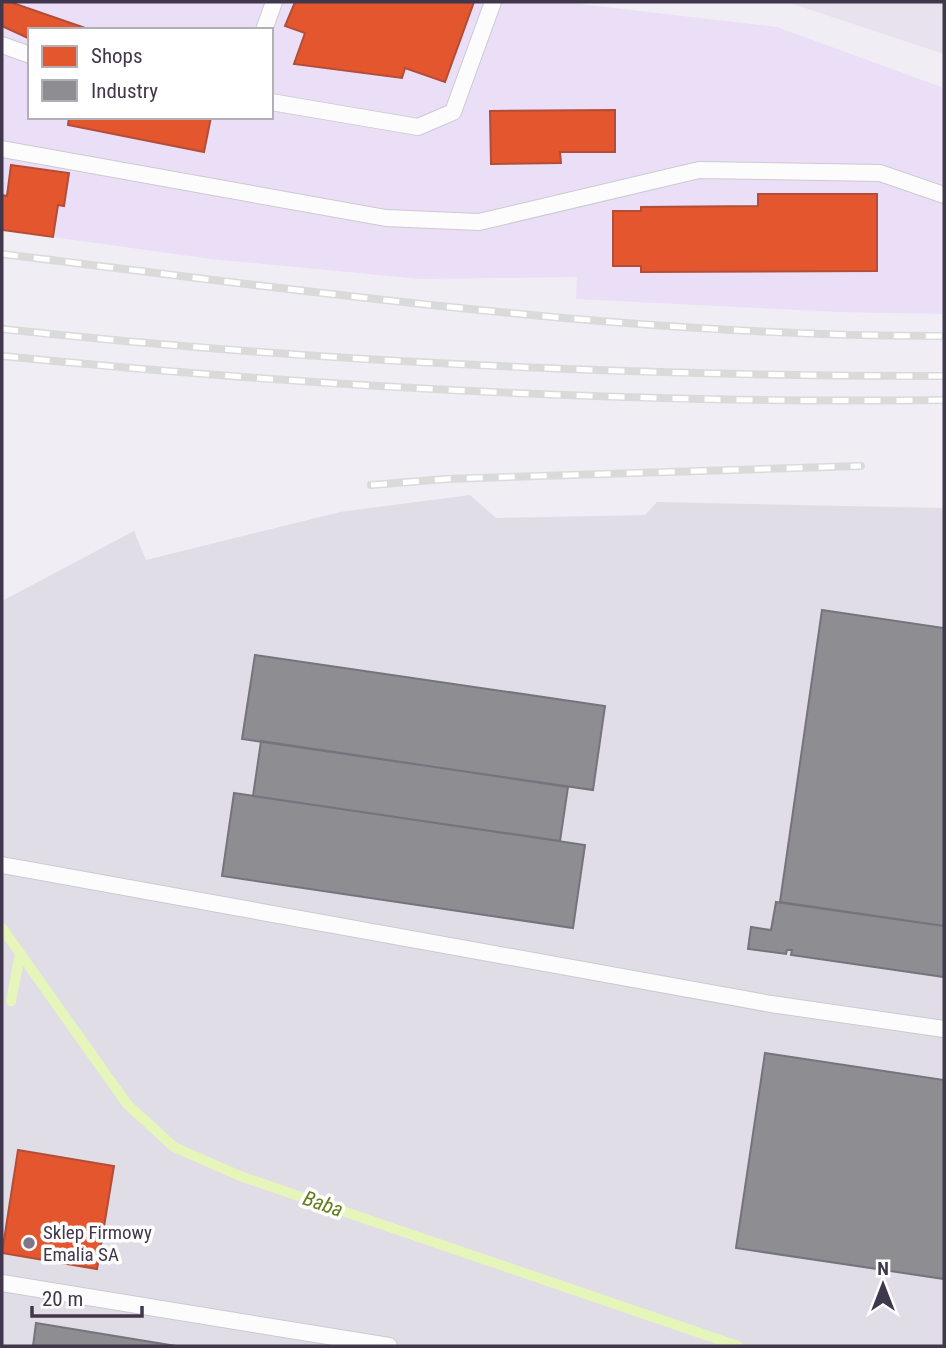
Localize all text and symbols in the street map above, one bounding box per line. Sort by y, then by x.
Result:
legend [28,28,273,119]
text: Shops [91,44,143,68]
text: Industry [91,79,158,103]
water label: Baba [300,1186,346,1222]
place label: Sklep Firmowy Emalia SA [43,1221,152,1266]
marker: Sklep Firmowy Emalia SA [21,1235,37,1251]
north arrow [848,1250,918,1320]
text: N [877,1257,889,1280]
scale bar [32,1274,142,1318]
text: 20 m [42,1287,83,1311]

